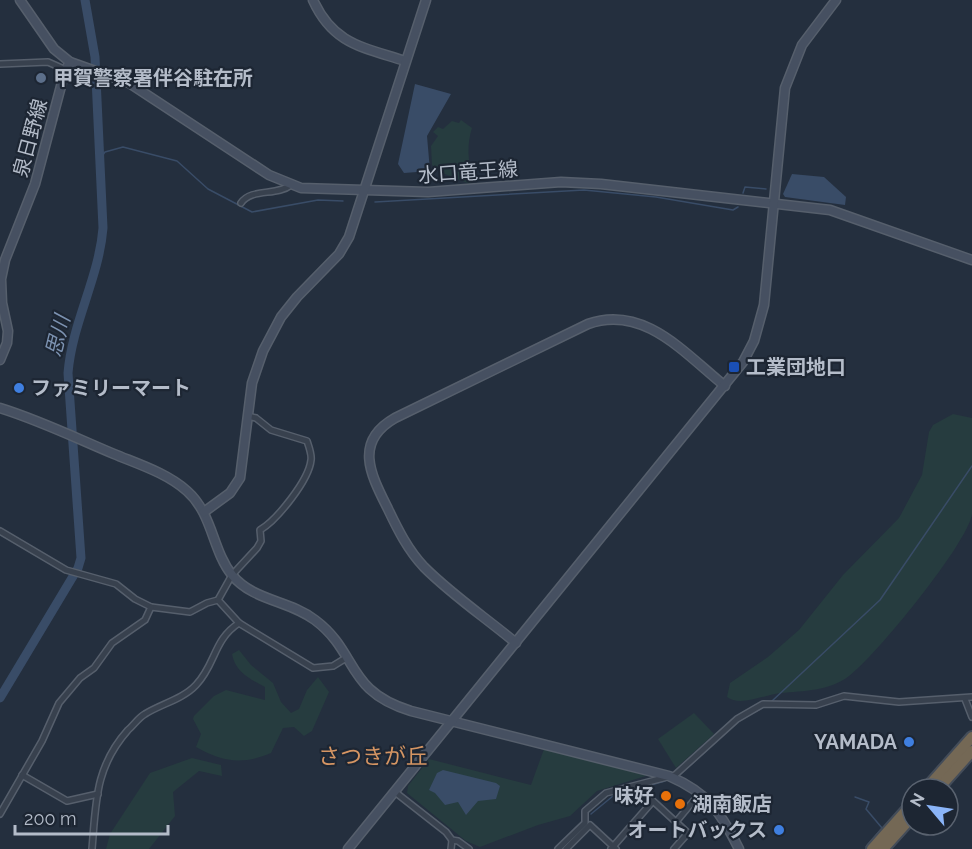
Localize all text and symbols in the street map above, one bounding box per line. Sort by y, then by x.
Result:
place label: 甲賀警察署伴谷駐在所 [53,66,253,90]
marker: 甲賀警察署伴谷駐在所 [34,71,48,85]
street label: 泉日野線 [8,96,52,180]
street label: 水口竜王線 [417,157,519,187]
water label: 思川 [40,311,75,359]
place label: 工業団地口 [746,355,846,379]
marker: 工業団地口 [727,360,741,374]
place label: ファミリーマート [31,376,191,400]
marker: ファミリーマート [12,381,26,395]
place label: YAMADA [814,730,898,754]
marker: YAMADA [902,735,916,749]
district label: さつきが丘 [318,743,428,769]
north arrow [900,777,960,837]
place label: 味好 [614,784,654,808]
marker: 味好 [659,789,673,803]
text: N [906,790,929,810]
place label: 湖南飯店 [692,792,772,816]
marker: 湖南飯店 [673,797,687,811]
scale bar [15,798,168,836]
text: 200 m [24,808,77,829]
place label: オートバックス [628,818,767,842]
marker: オートバックス [772,823,786,837]

